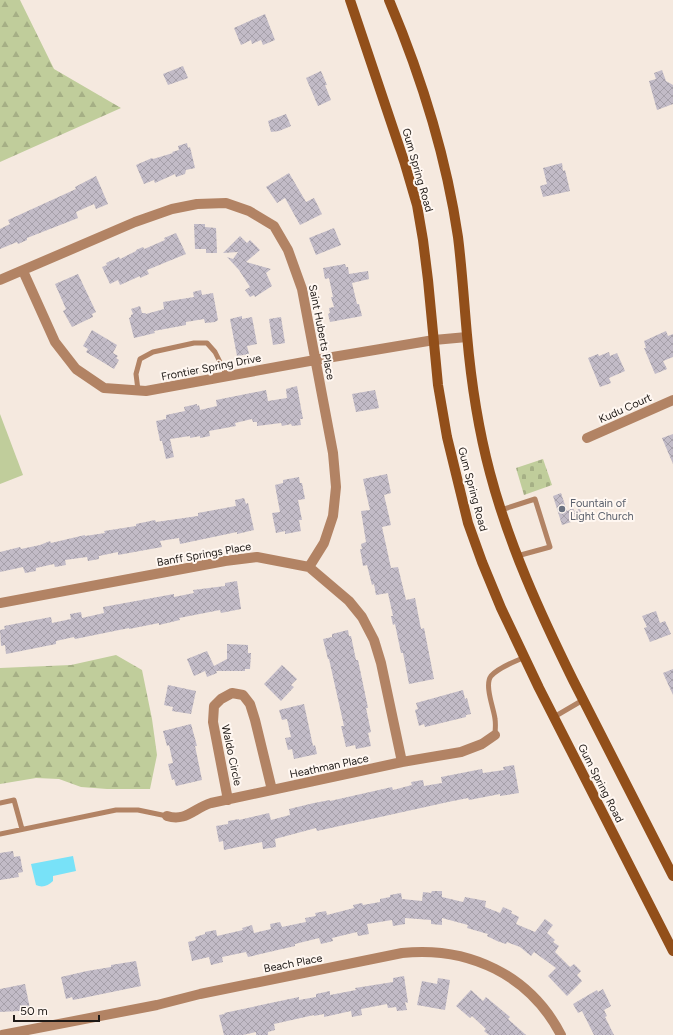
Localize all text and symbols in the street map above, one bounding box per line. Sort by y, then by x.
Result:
street label: Gum Spring Road [399,127,436,214]
street label: Saint Huberts Place [306,283,337,381]
street label: Frontier Spring Drive [160,351,262,384]
street label: Kudu Court [597,391,654,426]
street label: Gum Spring Road [455,446,490,533]
place label: Fountain of Light Church [570,497,634,523]
marker: Fountain of Light Church [557,504,567,514]
street label: Banff Springs Place [156,540,252,569]
street label: Waldo Circle [219,723,244,787]
street label: Gum Spring Road [575,742,626,825]
street label: Heathman Place [288,752,370,781]
street label: Beach Place [263,951,324,976]
scale bar [14,997,99,1023]
text: 50 m [20,1004,48,1018]

